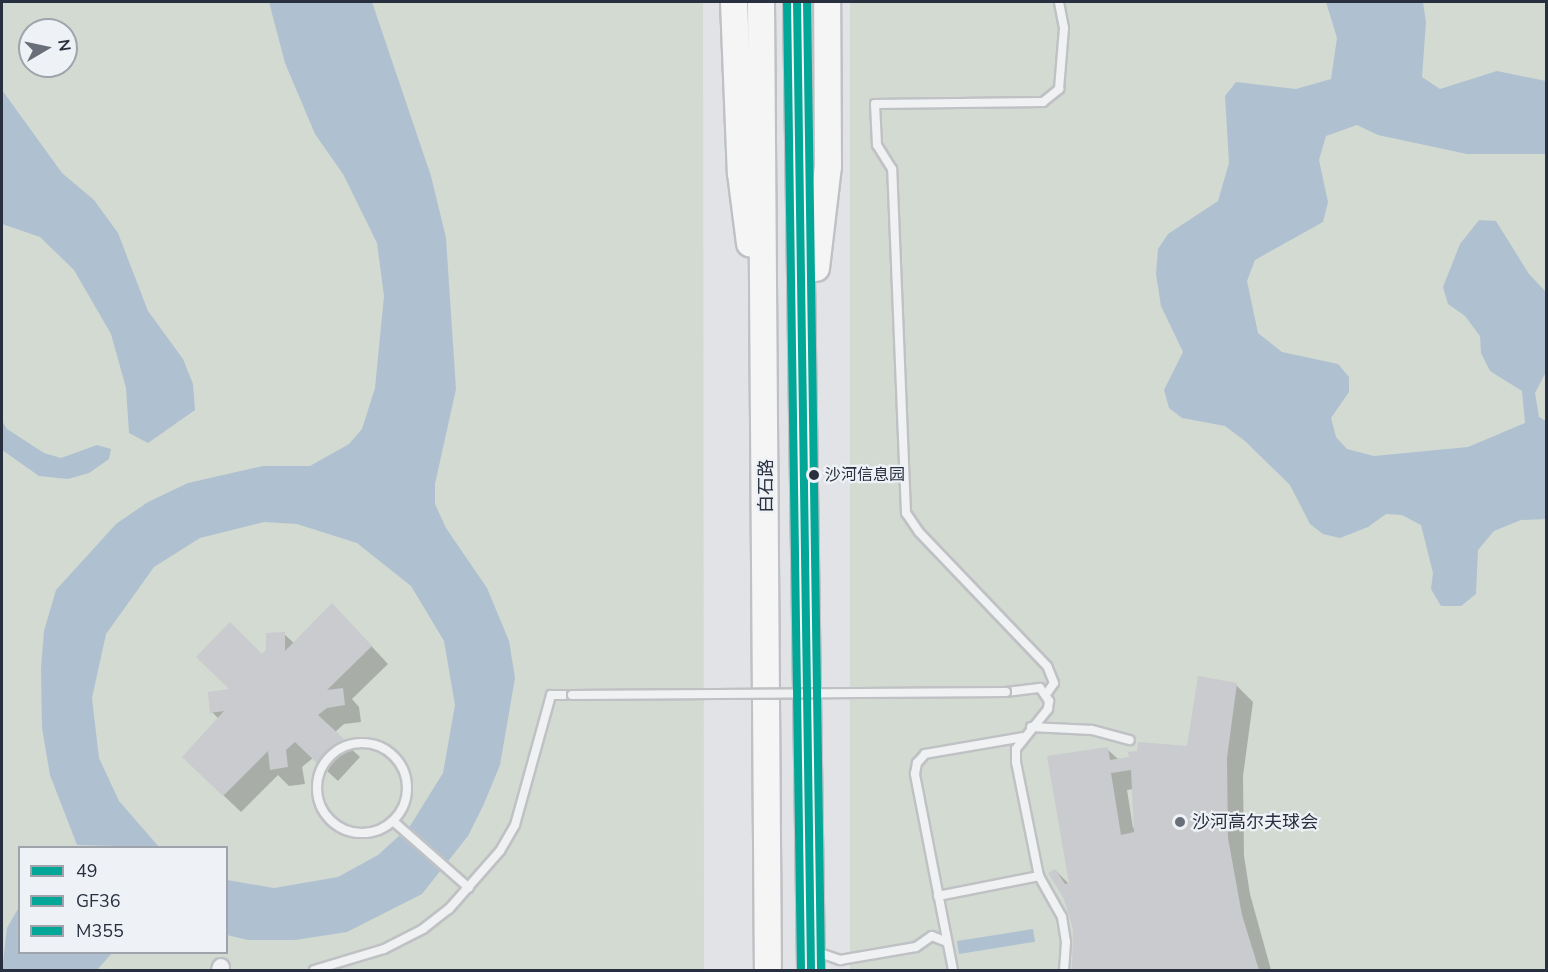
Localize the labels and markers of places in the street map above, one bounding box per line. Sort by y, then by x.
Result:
place label: 沙河信息园 [825,465,905,485]
marker: 沙河信息园 [808,469,820,481]
place label: 沙河高尔夫球会 [1192,811,1318,833]
marker: 沙河高尔夫球会 [1173,815,1187,829]

